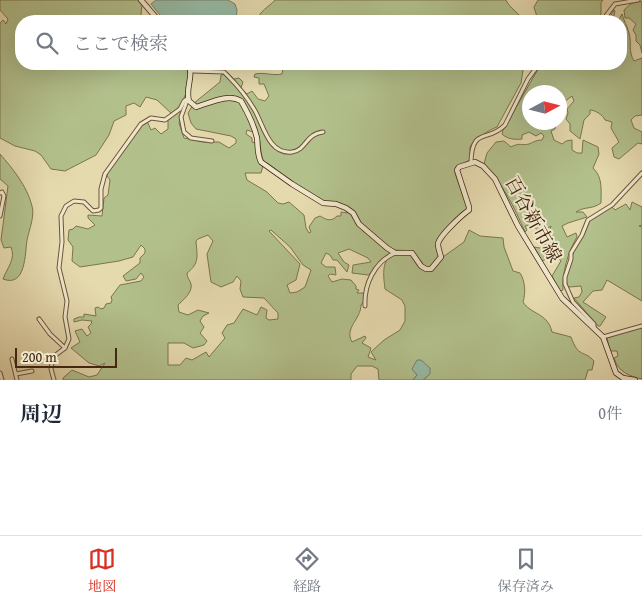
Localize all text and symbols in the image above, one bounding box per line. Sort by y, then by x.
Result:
search box [15,15,627,70]
icon: search [33,29,61,57]
text: ここで検索 [73,29,168,57]
north arrow [522,85,567,130]
street label: 百谷新市線 [499,171,569,267]
scale bar [15,345,118,368]
text: 200 m [22,347,57,367]
text: 周辺 [20,398,62,429]
text: 0件 [598,401,622,425]
tab: 地図 [88,545,116,596]
tab: 経路 [293,545,321,596]
tab: 保存済み [498,545,554,596]

